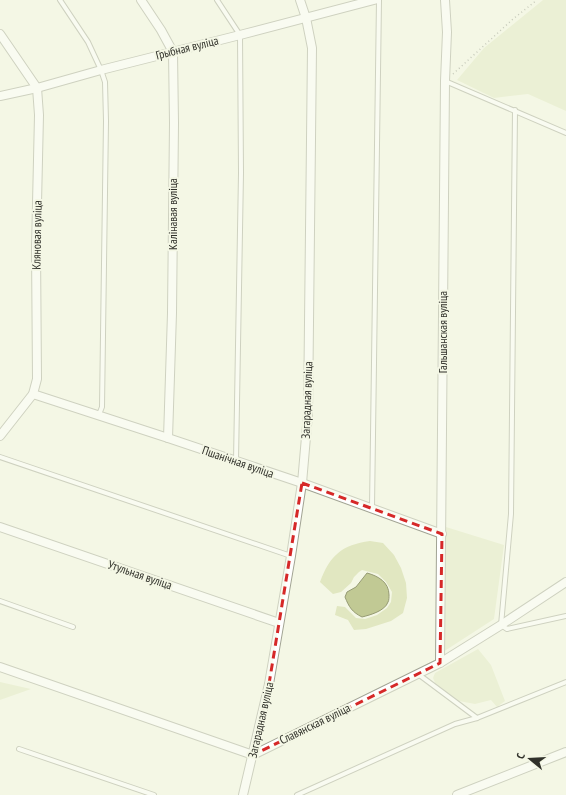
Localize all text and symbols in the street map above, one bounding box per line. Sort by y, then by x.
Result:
street label: Грыбная вуліца [154,32,220,63]
street label: Калінавая вуліца [165,178,180,250]
street label: Кляновая вуліца [28,200,45,270]
street label: Гальшанская вуліца [435,291,450,373]
street label: Загарадная вуліца [298,361,315,439]
street label: Пшанічная вуліца [200,442,276,481]
street label: Утульная вуліца [106,557,174,593]
street label: Загарадная вуліца [244,680,277,759]
street label: Славянская вуліца [277,700,353,747]
north arrow [510,739,550,779]
text: С [513,751,528,760]

